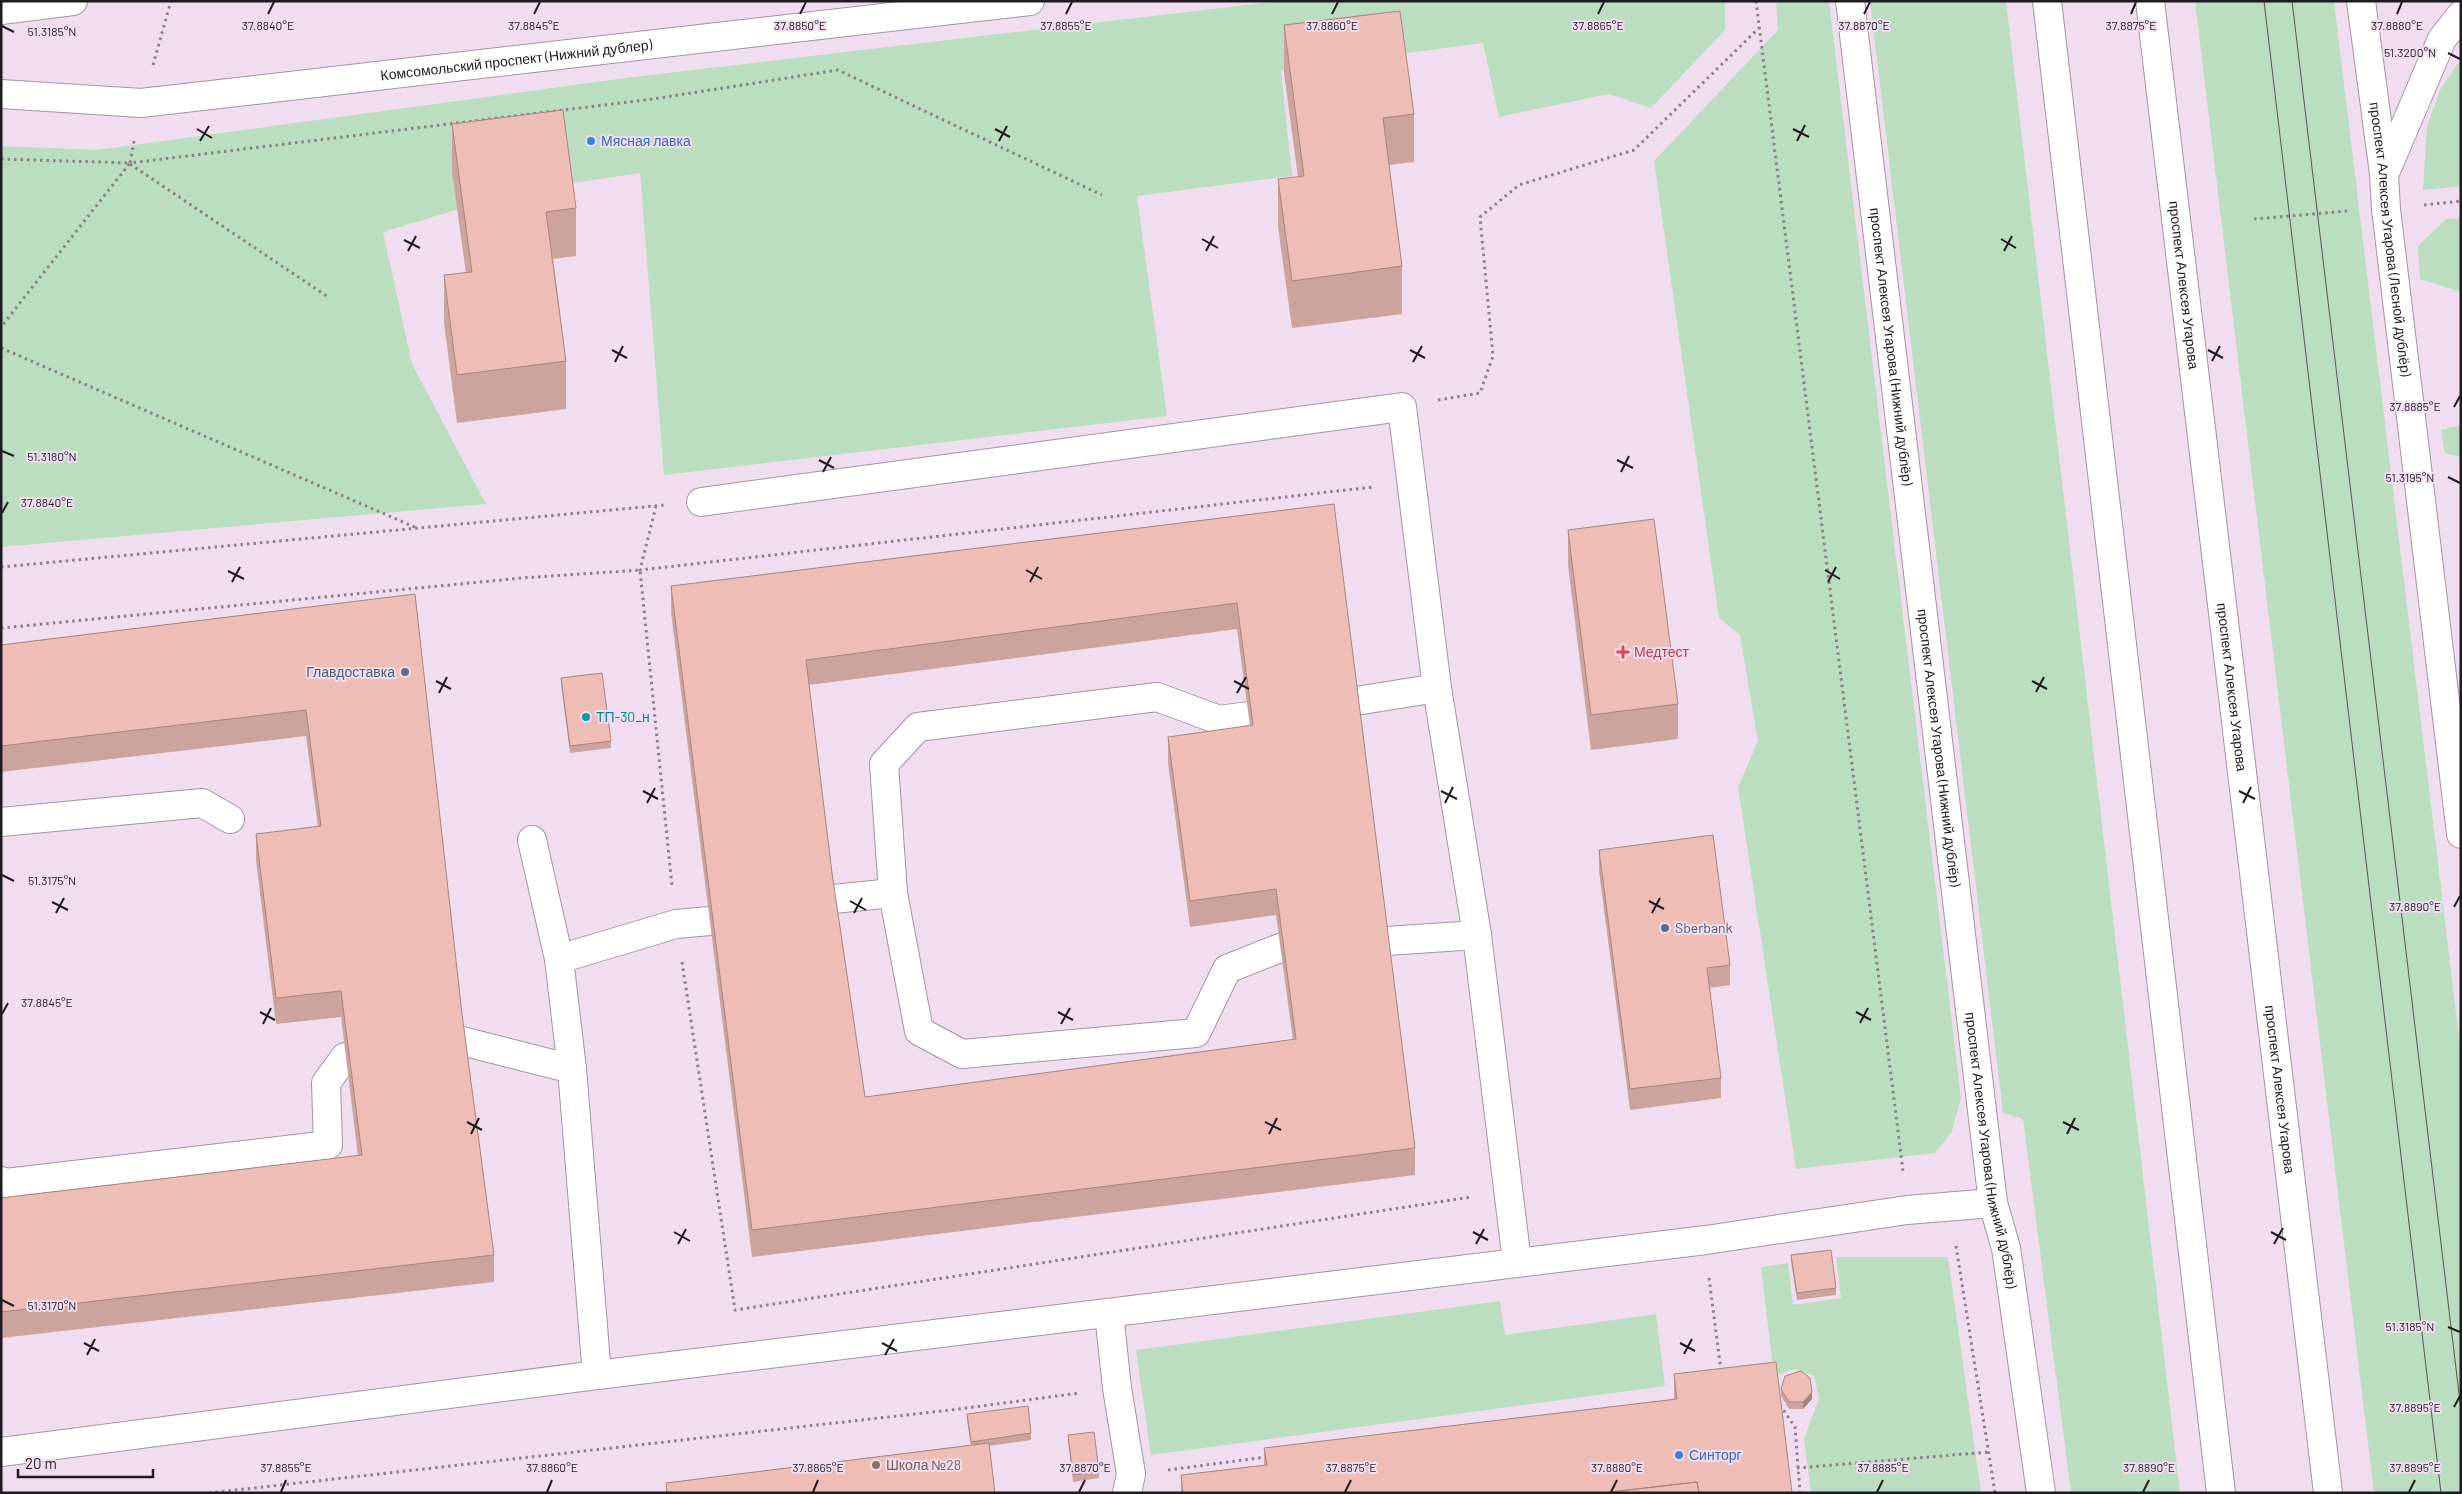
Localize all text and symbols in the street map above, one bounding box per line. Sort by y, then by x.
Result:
text: 37.8840°E [242,18,294,32]
text: 37.8845°E [508,18,560,32]
text: 37.8850°E [774,18,826,32]
text: 37.8855°E [1040,18,1092,32]
text: 37.8860°E [1306,18,1358,32]
text: 37.8865°E [1572,18,1624,32]
text: 37.8870°E [1838,18,1890,32]
text: 37.8875°E [2106,18,2156,32]
text: 37.8880°E [2371,18,2423,32]
text: 51.3185°N [28,24,76,38]
street label: Комсомольский проспект (Нижний дублер) [380,35,653,83]
text: 51.3200°N [2384,45,2436,59]
street label: проспект Алексея Угарова (Лесной дублёр) [2366,101,2415,378]
place label: Мясная лавка [601,132,691,149]
marker: Мясная лавка [585,135,597,147]
street label: проспект Алексея Угарова [2166,200,2203,370]
street label: проспект Алексея Угарова (Нижний дублёр) [1867,207,1917,487]
text: 37.8885°E [2389,399,2441,413]
text: 51.3180°N [27,449,77,463]
text: 51.3195°N [2386,470,2434,484]
text: 37.8840°E [21,495,73,509]
street label: проспект Алексея Угарова [2214,602,2251,772]
street label: проспект Алексея Угарова (Нижний дублёр) [1914,608,1964,888]
place label: Медтест [1634,643,1690,660]
marker: Медтест [1616,645,1630,659]
place label: Главдоставка [306,663,395,680]
marker: Главдоставка [399,666,411,678]
place label: ТП-30_н [596,708,650,725]
marker: ТП-30_н [580,711,592,723]
text: 51.3175°N [28,873,76,887]
text: 37.8890°E [2389,899,2441,913]
place label: Sberbank [1675,919,1733,936]
marker: Sberbank [1659,922,1671,934]
text: 37.8845°E [21,995,73,1009]
street label: проспект Алексея Угарова [2262,1004,2299,1175]
street label: проспект Алексея Угарова (Нижний дублёр) [1962,1011,2021,1290]
text: 51.3170°N [28,1298,76,1312]
text: 51.3185°N [2386,1319,2434,1333]
text: 37.8895°E [2389,1400,2441,1414]
scale bar [18,1446,152,1478]
place label: Синторг [1689,1446,1742,1463]
marker: Синторг [1673,1449,1685,1461]
text: 20 m [25,1454,57,1472]
place label: Школа №28 [886,1456,961,1473]
marker: Школа №28 [870,1459,882,1471]
text: 37.8855°E [260,1460,312,1474]
text: 37.8860°E [526,1460,578,1474]
text: 37.8865°E [792,1460,844,1474]
text: 37.8870°E [1059,1460,1111,1474]
text: 37.8875°E [1326,1460,1376,1474]
text: 37.8880°E [1591,1460,1643,1474]
text: 37.8885°E [1857,1460,1909,1474]
text: 37.8890°E [2123,1460,2175,1474]
text: 37.8895°E [2389,1460,2441,1474]

